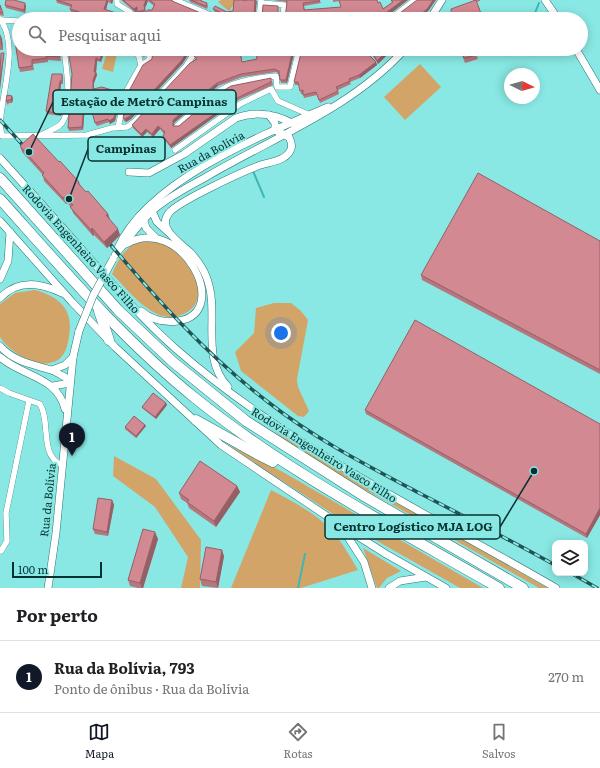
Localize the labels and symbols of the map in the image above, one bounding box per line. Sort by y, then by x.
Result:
north arrow [504,68,540,104]
callout: Estação de Metrô Campinas [53,90,236,114]
text: Estação de Metrô Campinas [61,92,227,110]
street label: Rua da Bolívia [174,126,247,176]
callout: Campinas [88,137,165,161]
text: Campinas [96,139,156,157]
street label: Rodovia Engenheiro Vasco Filho [19,180,144,316]
your location [271,323,291,343]
street label: Rodovia Engenheiro Vasco Filho [249,403,400,506]
pin: 1 [59,423,85,456]
street label: Rua da Bolívia [35,462,59,538]
callout: Centro Logístico MJA LOG [325,515,500,539]
text: Centro Logístico MJA LOG [333,517,493,535]
scale bar [12,560,102,579]

